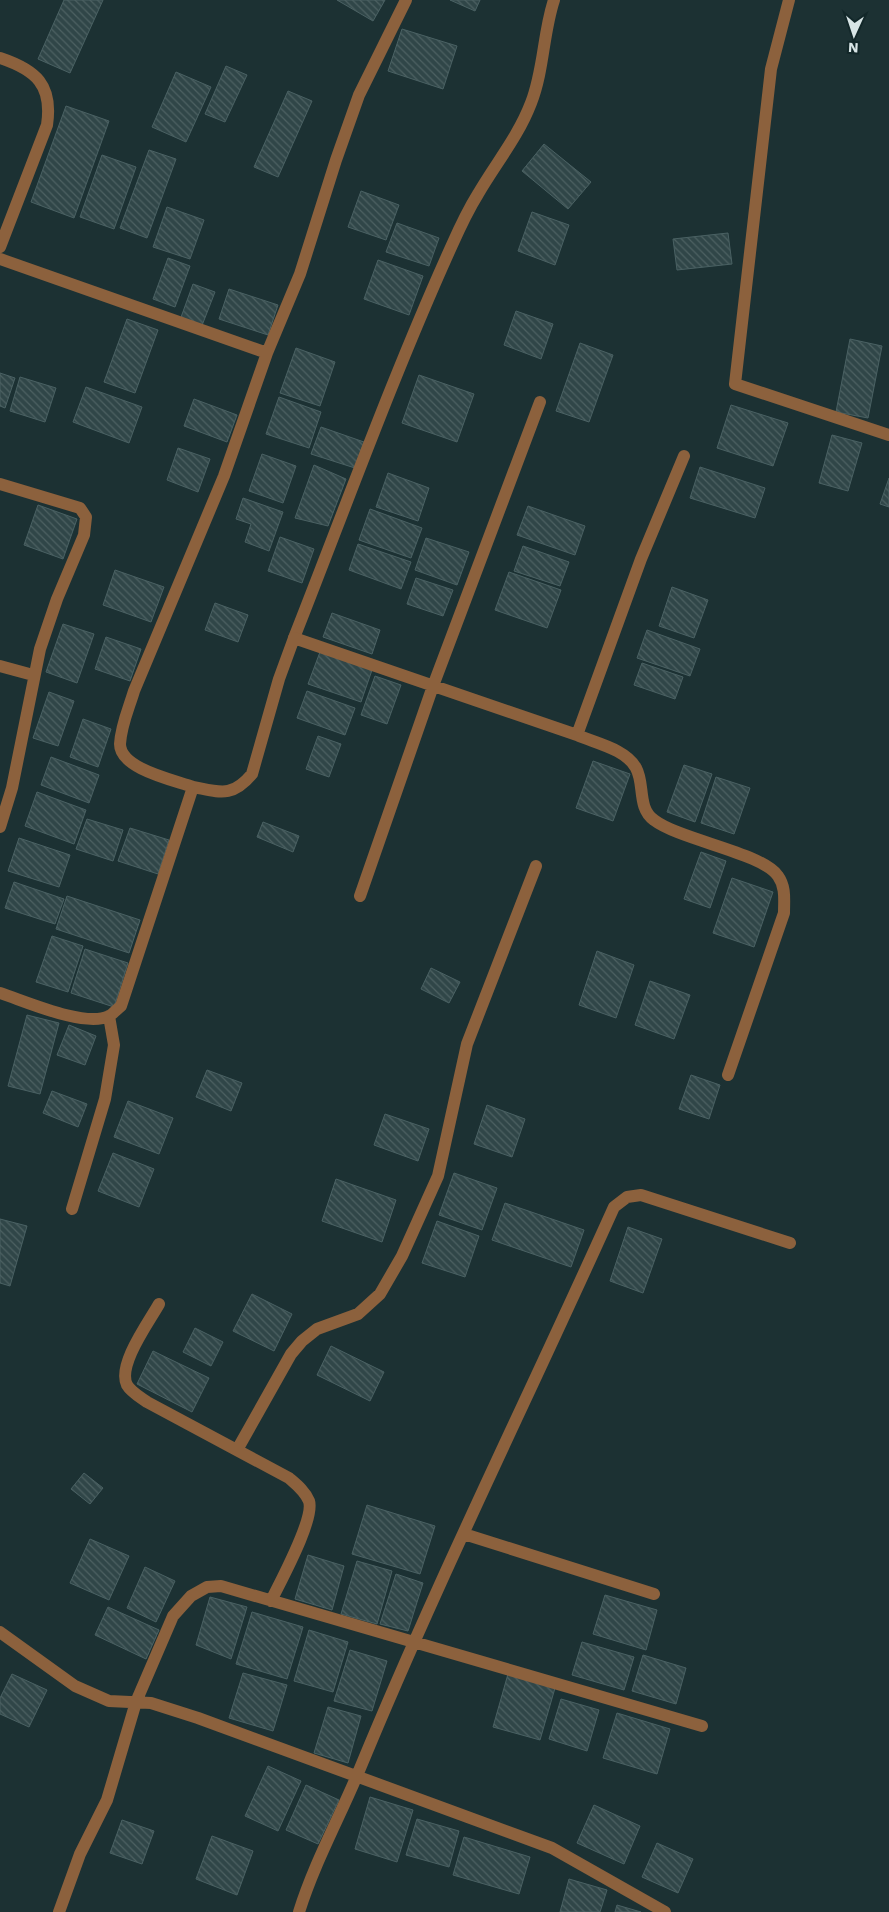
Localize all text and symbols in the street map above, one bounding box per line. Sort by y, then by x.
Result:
north arrow [829,10,879,60]
text: N [848,40,859,56]

